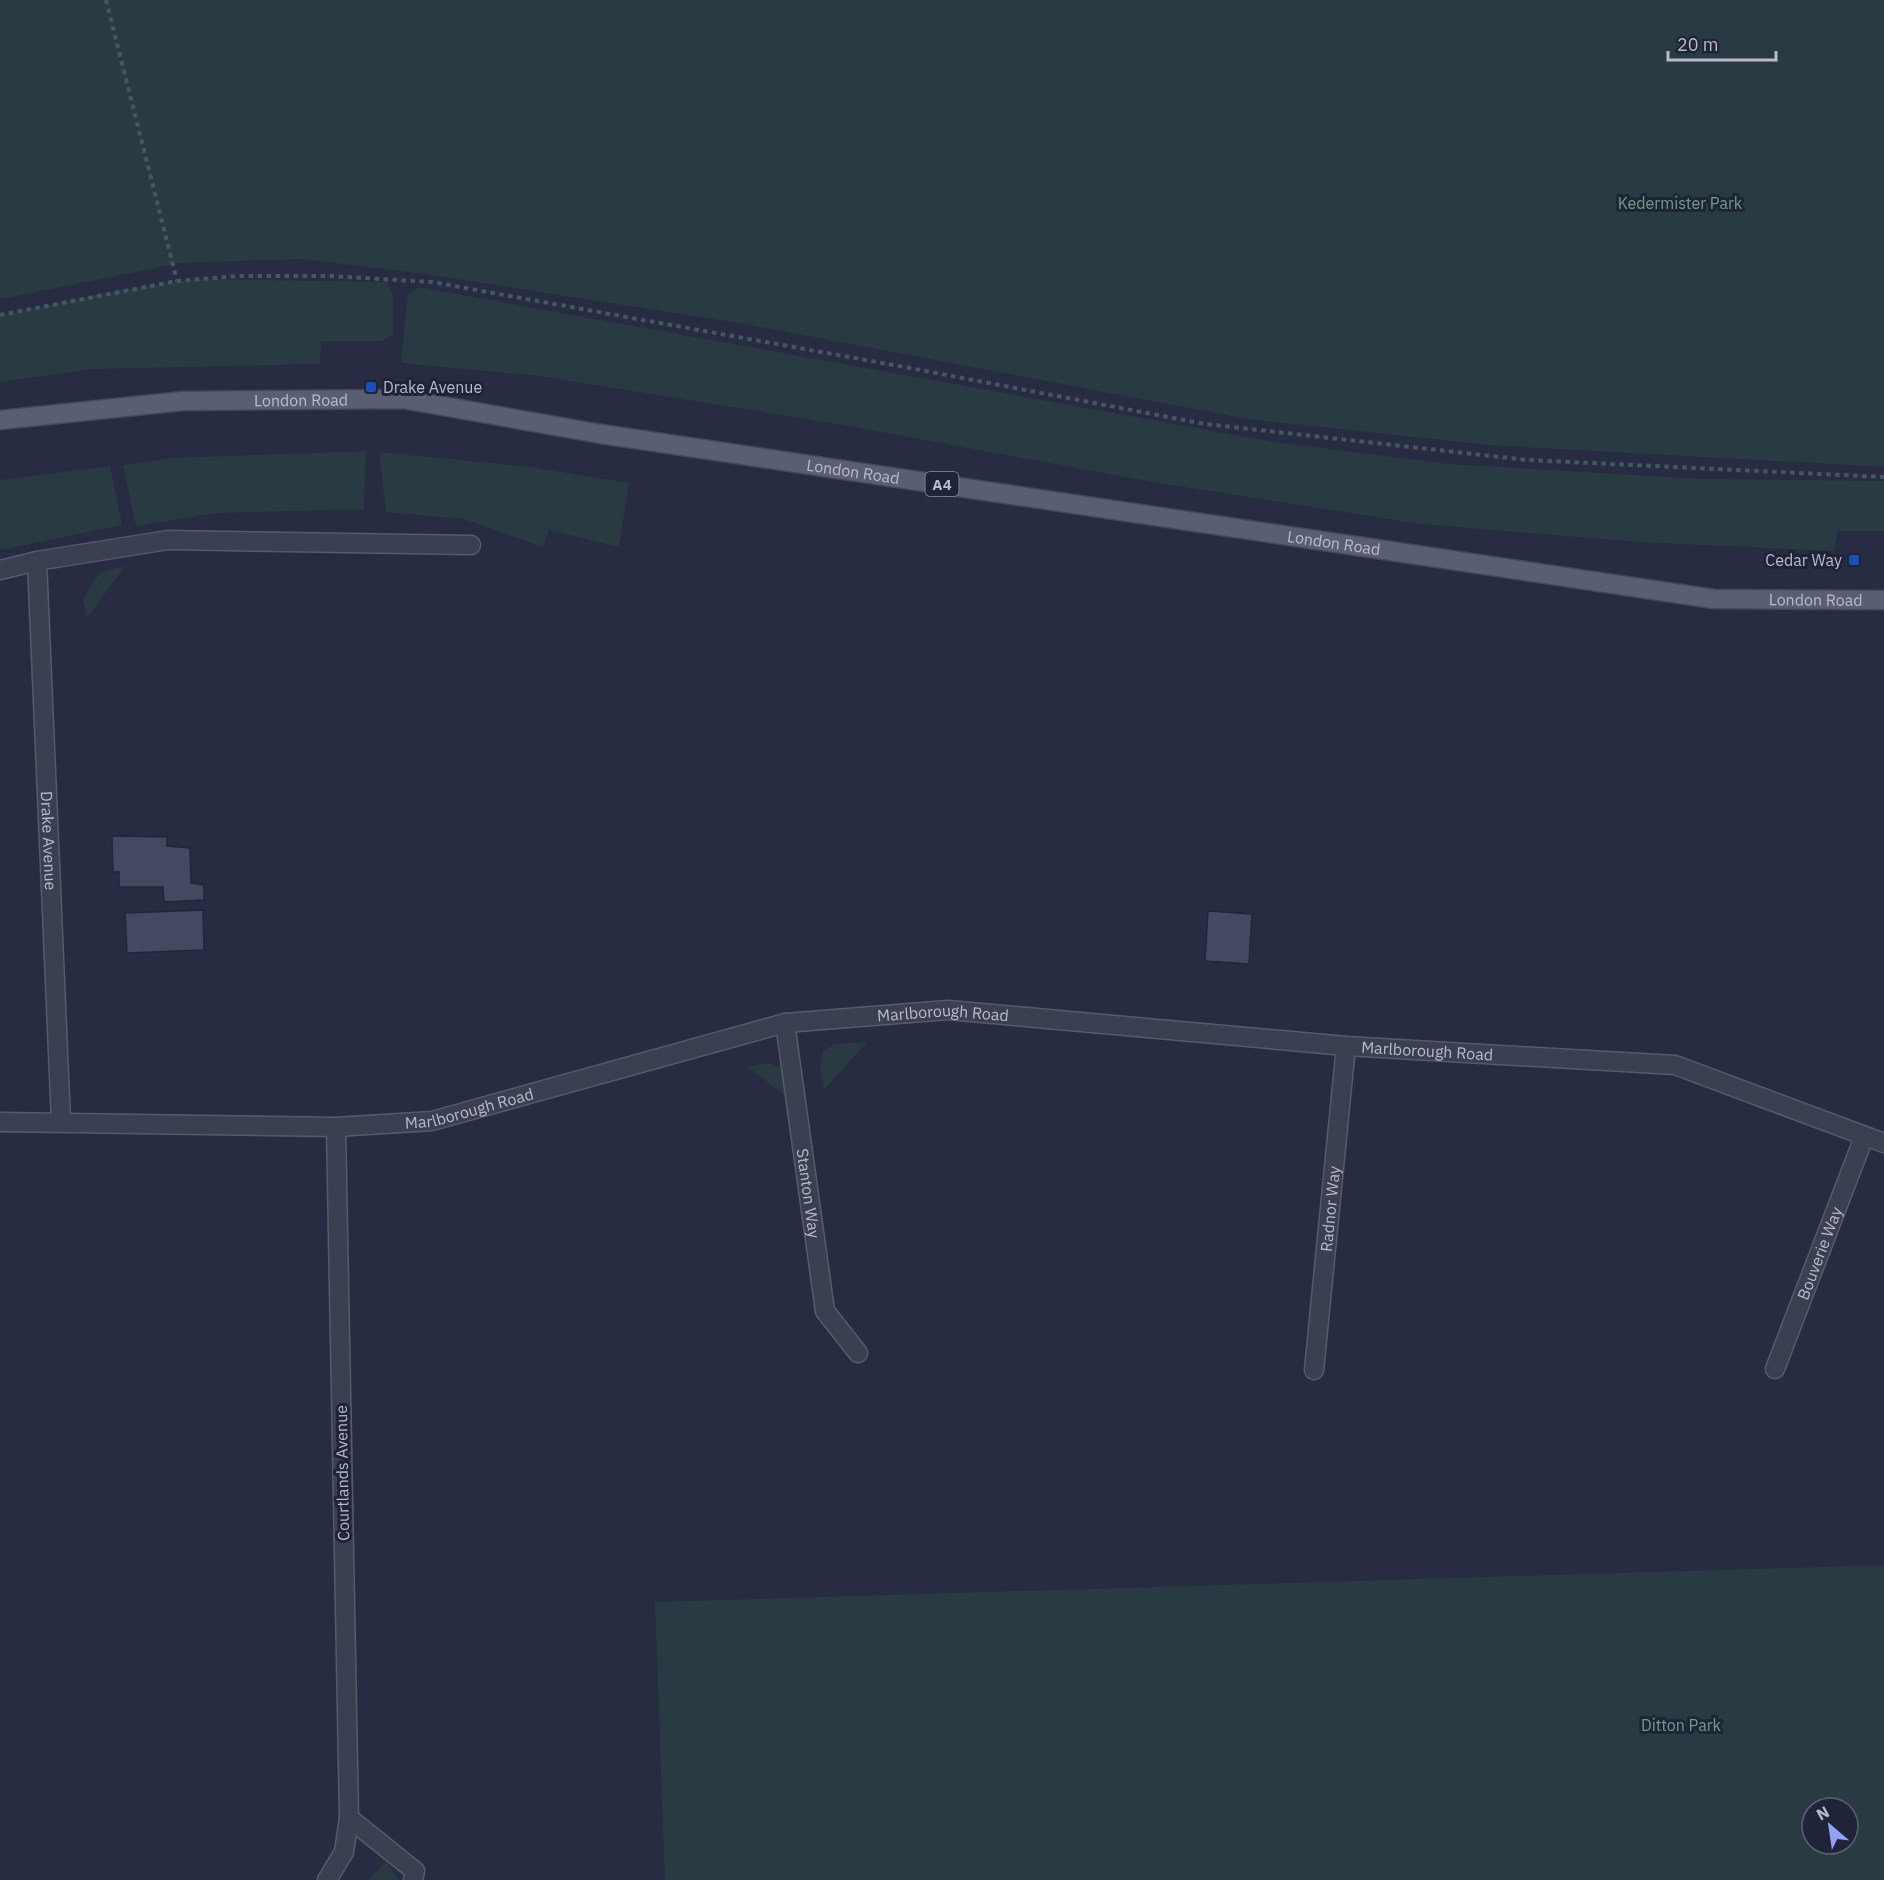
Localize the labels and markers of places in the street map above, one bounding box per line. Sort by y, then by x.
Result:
place label: Drake Avenue [383,377,482,397]
marker: Drake Avenue [364,380,378,394]
place label: Cedar Way [1765,550,1842,570]
marker: Cedar Way [1847,553,1861,567]

